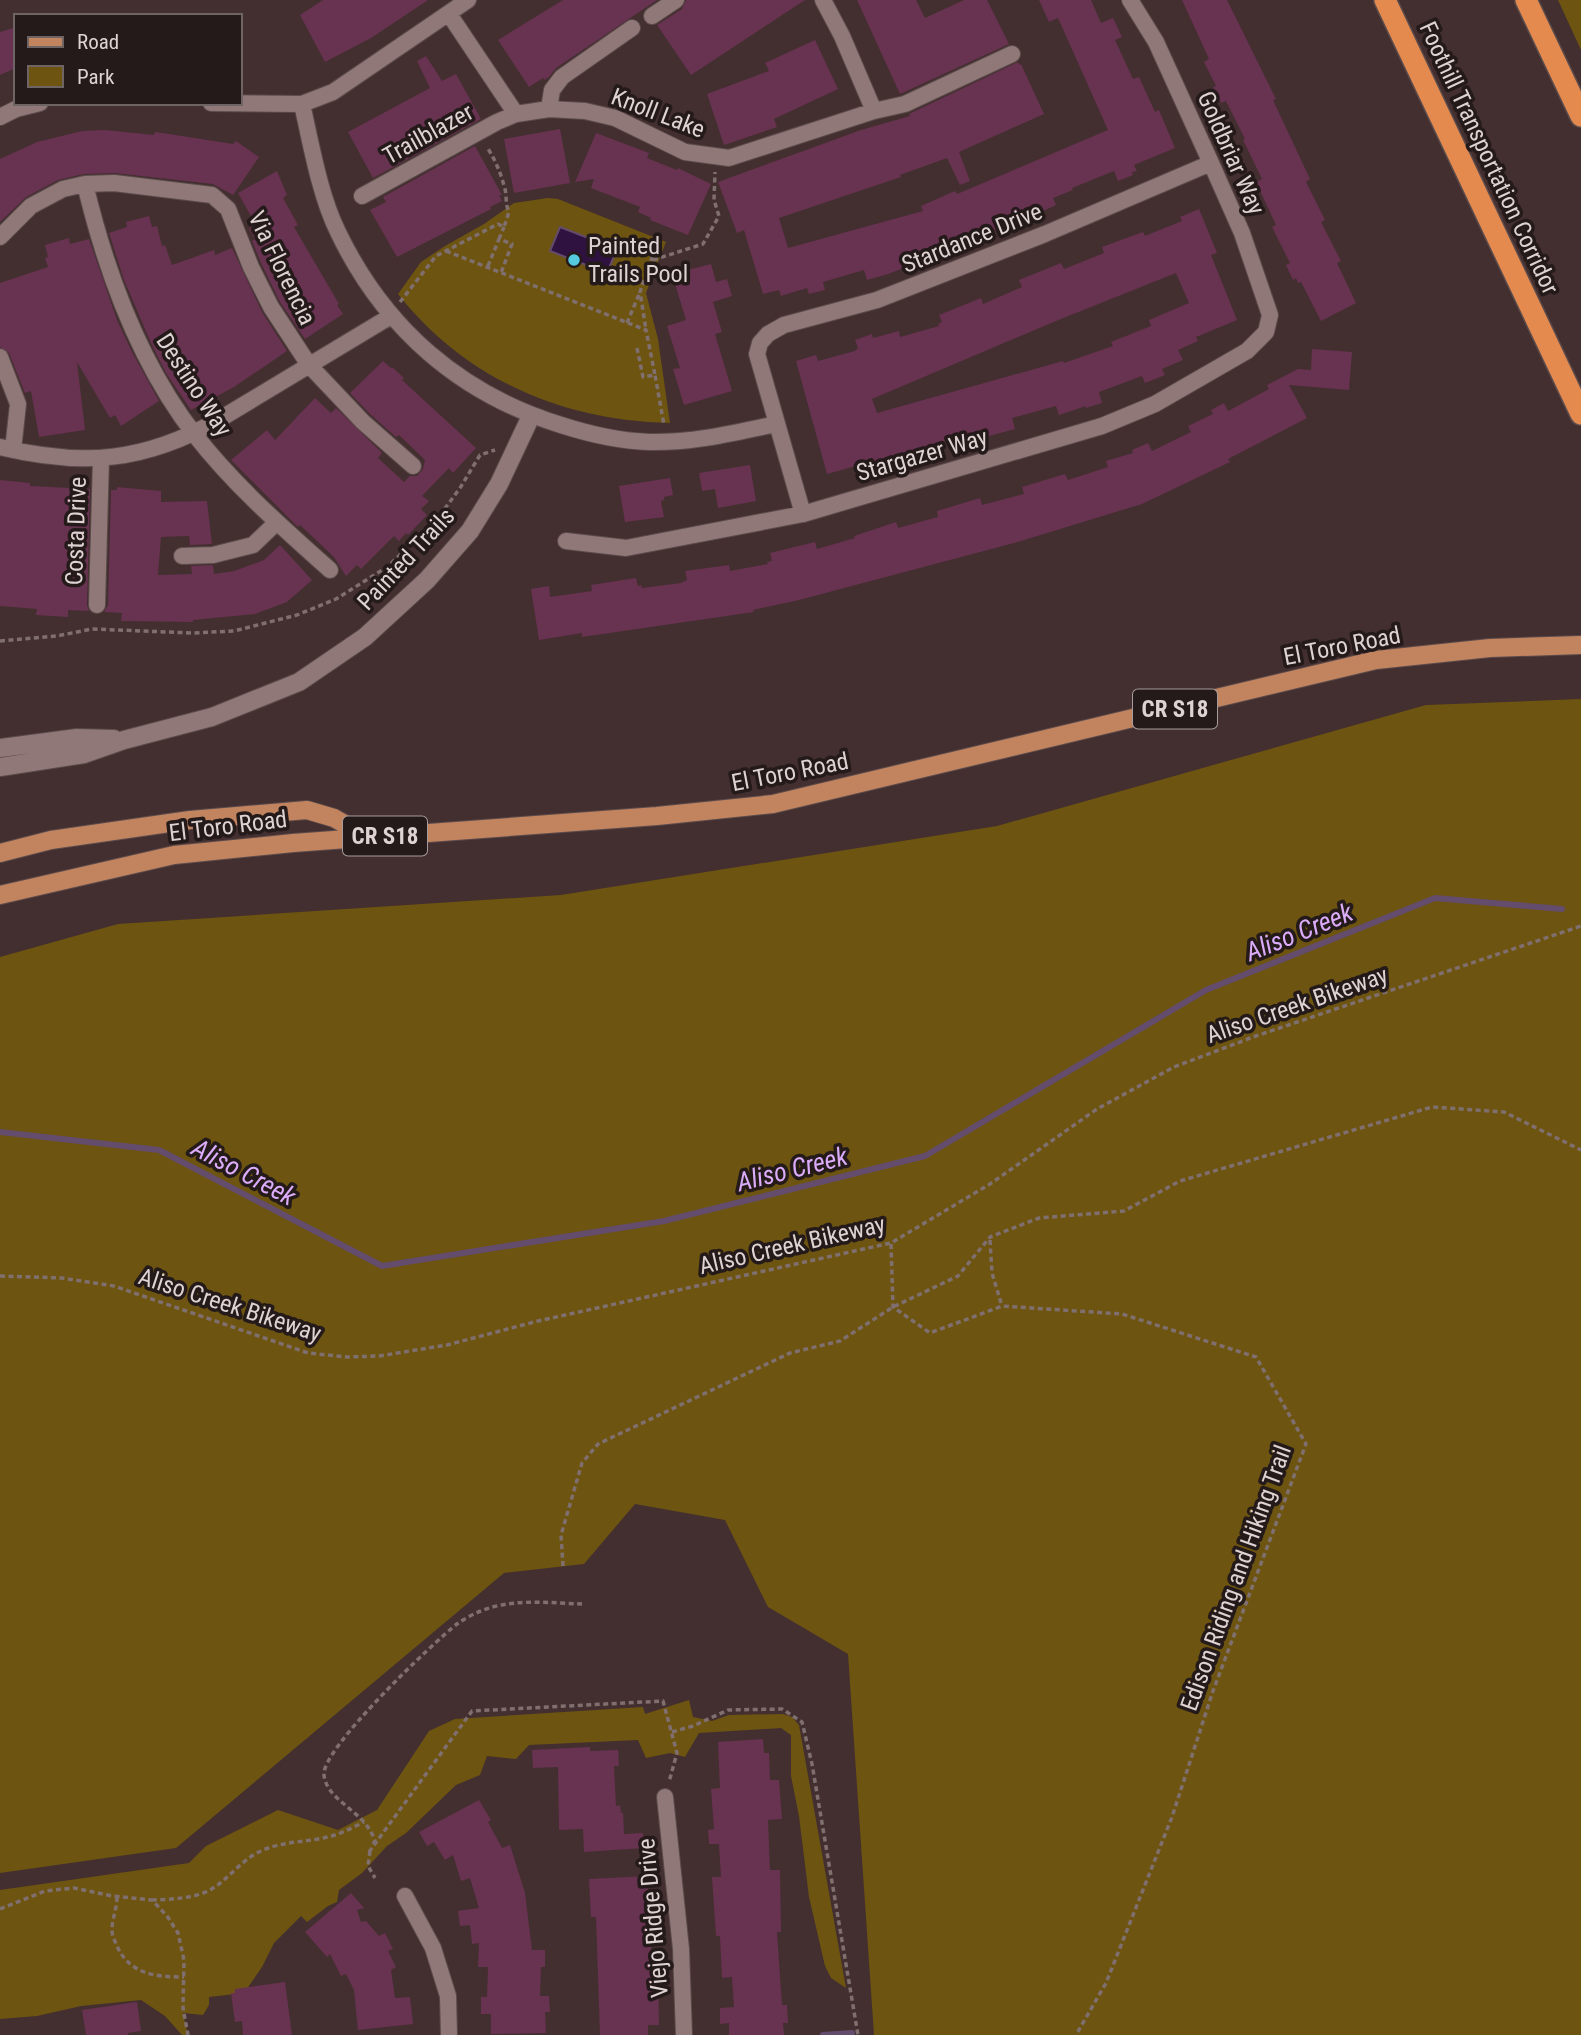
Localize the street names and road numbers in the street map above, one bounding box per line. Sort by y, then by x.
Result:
street label: Foothill Transportation Corridor [1413,17,1565,299]
street label: Knoll Lake [607,82,709,144]
street label: Goldbriar Way [1191,87,1271,219]
street label: Trailblazer [378,98,478,170]
street label: Stardance Drive [898,197,1046,279]
street label: Via Florencia [242,207,322,329]
street label: Destino Way [150,328,238,442]
street label: Stargazer Way [853,423,991,487]
street label: Costa Drive [60,476,92,586]
street label: Painted Trails [352,502,460,616]
street label: El Toro Road [1281,621,1403,671]
road number: CR S18 [1133,690,1217,729]
street label: El Toro Road [729,747,851,797]
street label: El Toro Road [167,805,289,847]
road number: CR S18 [343,816,427,856]
street label: Aliso Creek Bikeway [1203,961,1391,1049]
street label: Aliso Creek Bikeway [696,1210,888,1280]
street label: Aliso Creek Bikeway [135,1262,325,1348]
street label: Edison Riding and Hiking Trail [1175,1441,1297,1715]
street label: Viejo Ridge Drive [632,1837,674,1999]

